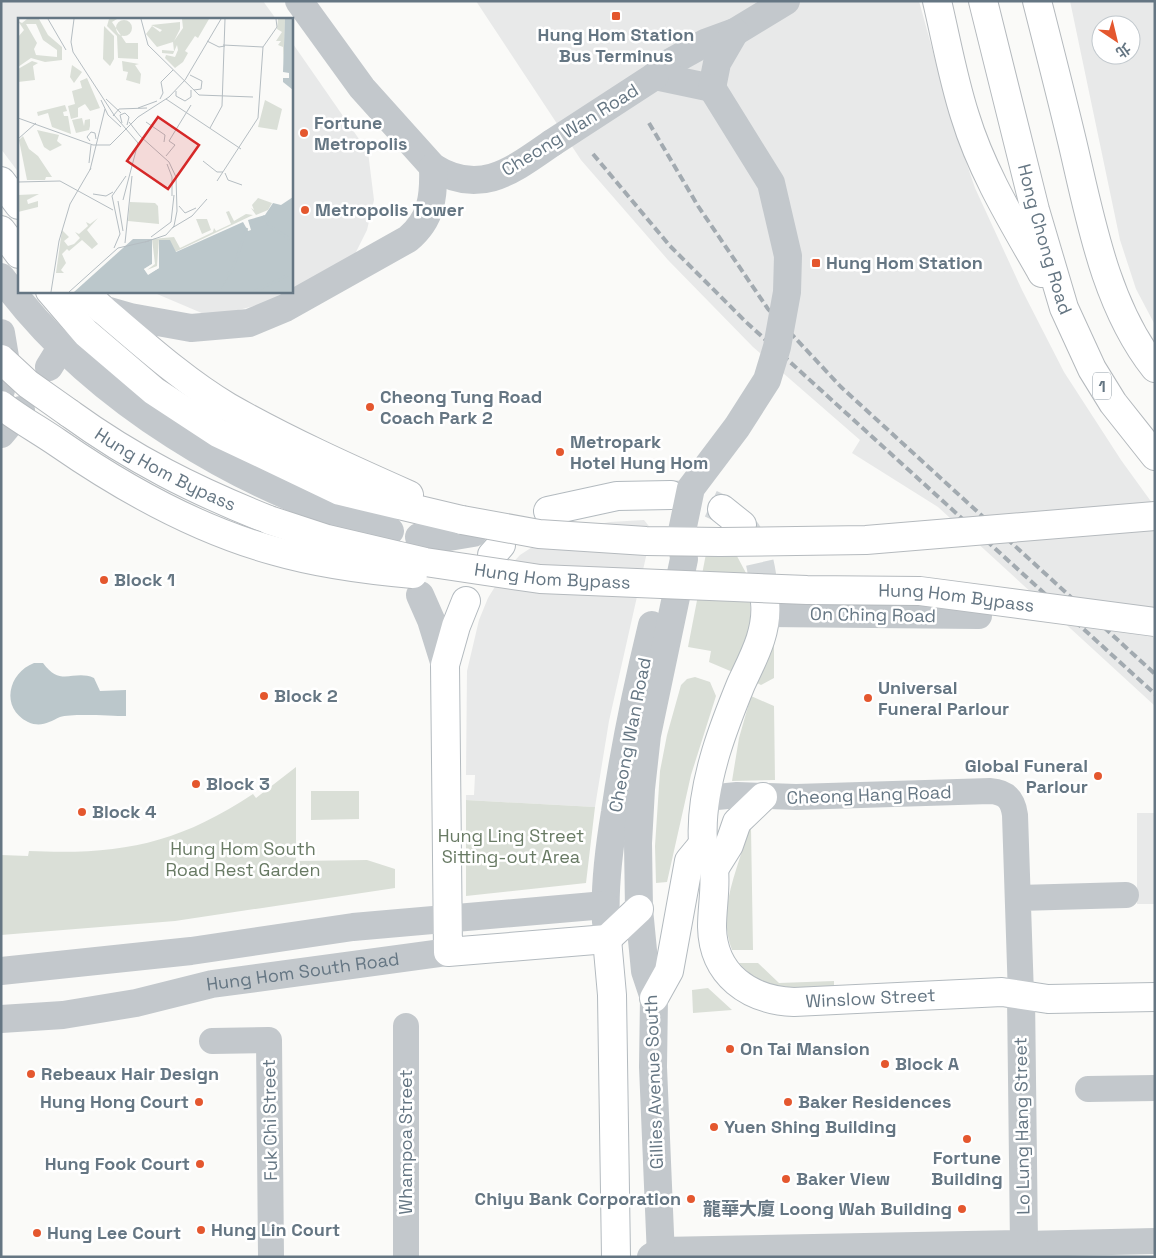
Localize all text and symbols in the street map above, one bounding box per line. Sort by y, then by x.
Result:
marker: Hung Hom Station Bus Terminus [610,10,622,22]
north arrow [1091,15,1141,65]
inset map [18,18,292,292]
place label: Hung Hom Station Bus Terminus [538,23,694,67]
text: 北 [1113,39,1134,62]
street label: Cheong Wan Road [497,78,642,181]
place label: Fortune Metropolis [314,111,408,155]
marker: Fortune Metropolis [298,127,310,139]
street label: Hong Chong Road [1013,161,1077,318]
place label: Metropolis Tower [315,198,464,221]
marker: Metropolis Tower [299,204,311,216]
place label: Hung Hom Station [826,251,983,274]
marker: Hung Hom Station [810,257,822,269]
road number: 1 [1093,372,1111,400]
place label: Cheong Tung Road Coach Park 2 [380,385,542,429]
marker: Cheong Tung Road Coach Park 2 [364,401,376,413]
street label: Hung Hom Bypass [91,422,240,516]
place label: Metropark Hotel Hung Hom [570,430,708,474]
marker: Metropark Hotel Hung Hom [554,446,566,458]
street label: Hung Hom Bypass [473,557,631,594]
place label: Block 1 [114,568,175,591]
marker: Block 1 [98,574,110,586]
street label: Hung Hom Bypass [878,579,1036,617]
street label: On Ching Road [810,602,936,627]
street label: Cheong Wan Road [603,656,656,814]
place label: Universal Funeral Parlour [878,676,1009,720]
place label: Block 2 [274,684,338,707]
marker: Block 2 [258,690,270,702]
marker: Universal Funeral Parlour [862,692,874,704]
place label: Global Funeral Parlour [965,754,1088,798]
marker: Global Funeral Parlour [1092,770,1104,782]
place label: Block 3 [206,772,270,795]
marker: Block 3 [190,778,202,790]
street label: Cheong Hang Road [786,780,952,809]
place label: Block 4 [92,800,157,823]
marker: Block 4 [76,806,88,818]
park label: Hung Ling Street Sitting-out Area [438,824,584,868]
park label: Hung Hom South Road Rest Garden [166,837,320,881]
street label: Hung Hom South Road [205,947,401,996]
street label: Winslow Street [805,983,936,1012]
street label: Gillies Avenue South [639,994,668,1170]
place label: On Tai Mansion [740,1037,870,1060]
street label: Lo Lung Hang Street [1008,1037,1035,1215]
marker: On Tai Mansion [724,1043,736,1055]
place label: Block A [895,1052,960,1075]
marker: Block A [879,1058,891,1070]
street label: Fuk Chi Street [257,1059,282,1181]
place label: Rebeaux Hair Design [41,1062,219,1085]
marker: Rebeaux Hair Design [25,1068,37,1080]
street label: Whampoa Street [394,1069,417,1215]
place label: Hung Hong Court [40,1090,189,1113]
place label: Baker Residences [798,1090,951,1113]
marker: Hung Hong Court [193,1096,205,1108]
marker: Baker Residences [782,1096,794,1108]
place label: Yuen Shing Building [724,1115,896,1138]
marker: Yuen Shing Building [708,1121,720,1133]
marker: Fortune Building [961,1133,973,1145]
place label: Fortune Building [931,1146,1003,1190]
place label: Hung Fook Court [45,1152,190,1175]
marker: Hung Fook Court [194,1158,206,1170]
place label: Baker View [796,1167,890,1190]
marker: Baker View [780,1173,792,1185]
place label: Chiyu Bank Corporation [475,1187,681,1210]
marker: Chiyu Bank Corporation [685,1193,697,1205]
place label: 龍華大廈 Loong Wah Building [703,1197,952,1220]
marker: 龍華大廈 Loong Wah Building [956,1203,968,1215]
place label: Hung Lin Court [211,1218,340,1241]
place label: Hung Lee Court [47,1221,181,1244]
marker: Hung Lin Court [195,1224,207,1236]
marker: Hung Lee Court [31,1227,43,1239]

